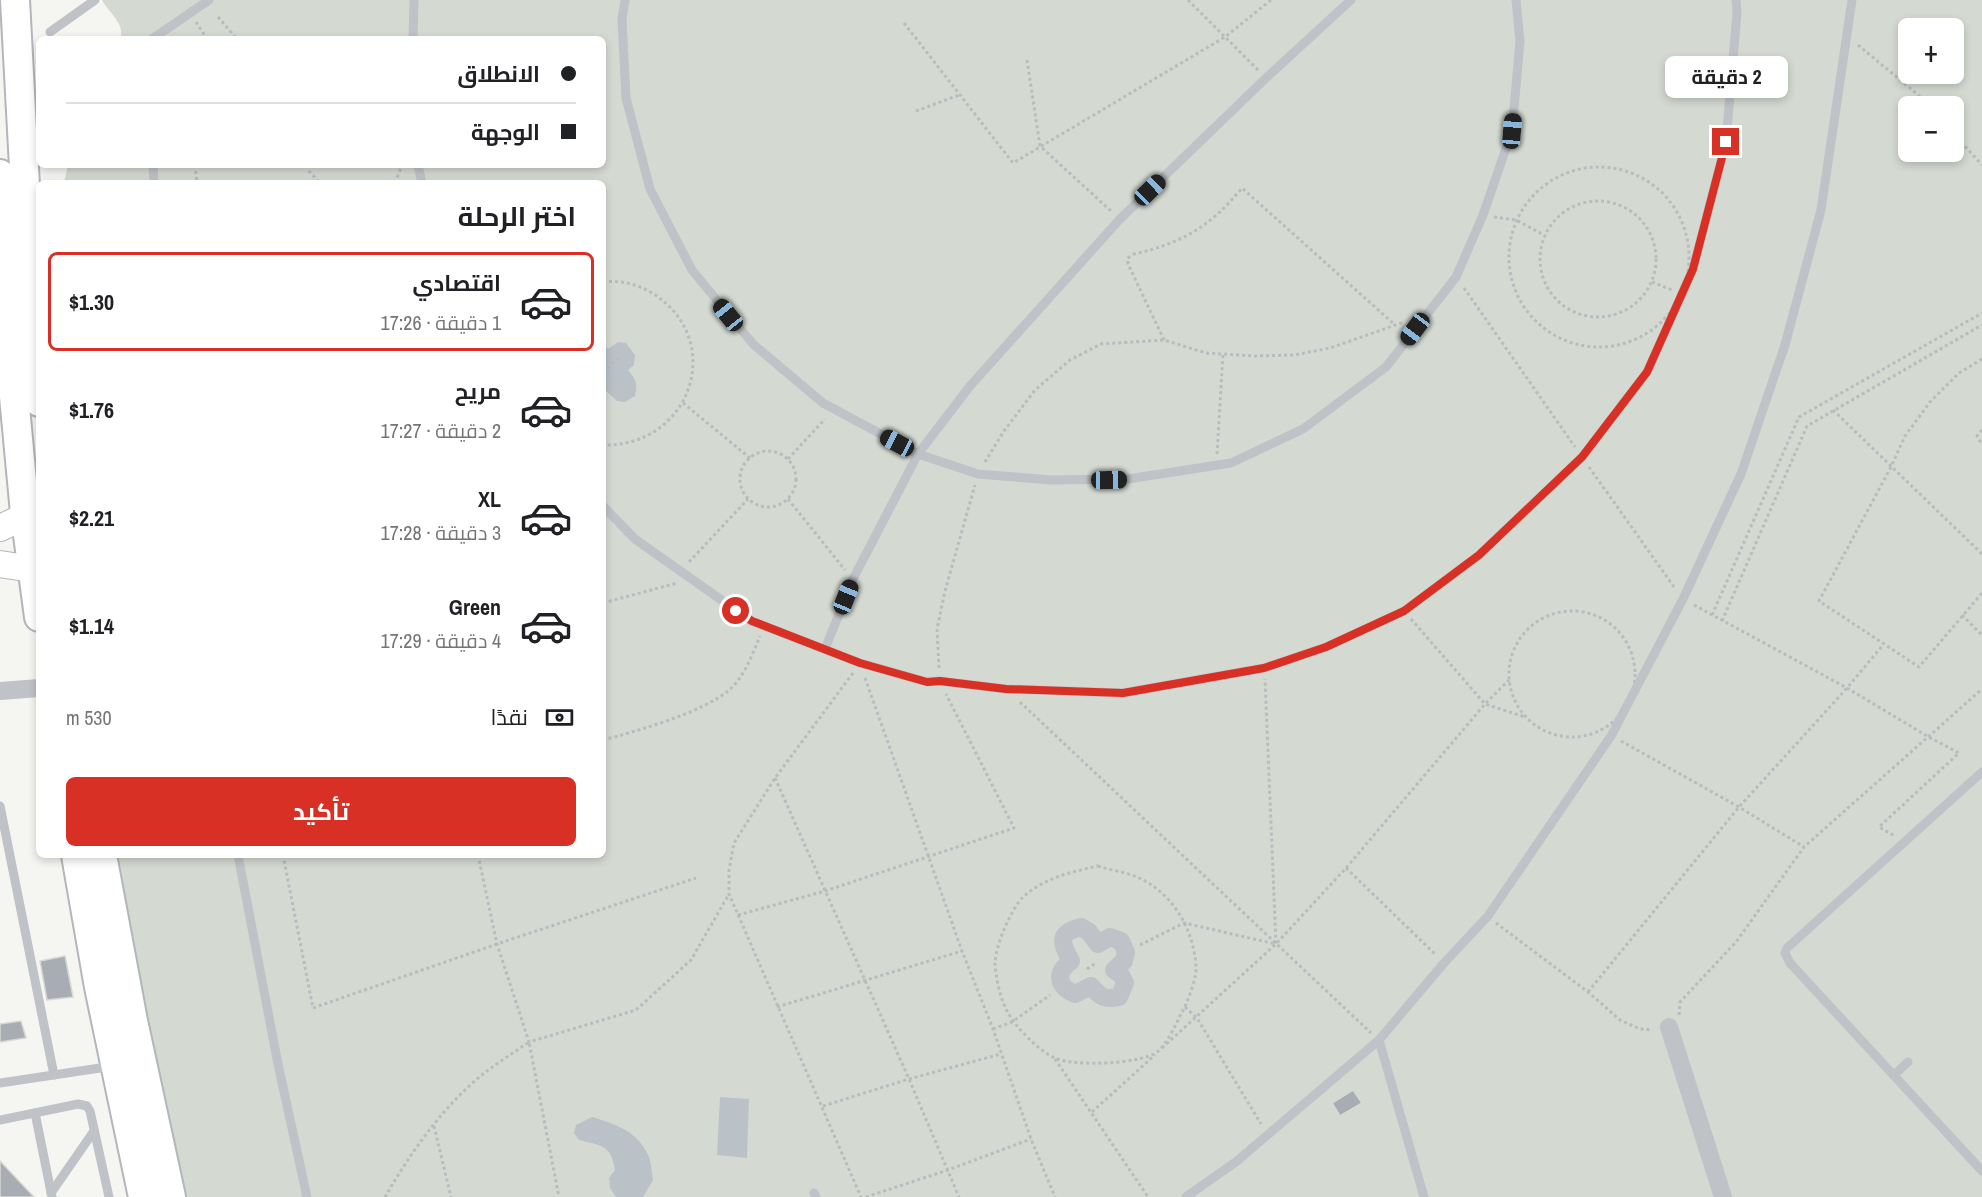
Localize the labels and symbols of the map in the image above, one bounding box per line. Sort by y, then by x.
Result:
callout: 2 دقيقة [1664,55,1788,97]
car [1501,112,1523,150]
route end [1712,128,1739,155]
car [1131,171,1169,209]
car [710,295,746,335]
car [1397,309,1433,349]
car [877,427,917,459]
car [1091,471,1127,489]
car [831,577,861,617]
route start [722,597,749,624]

